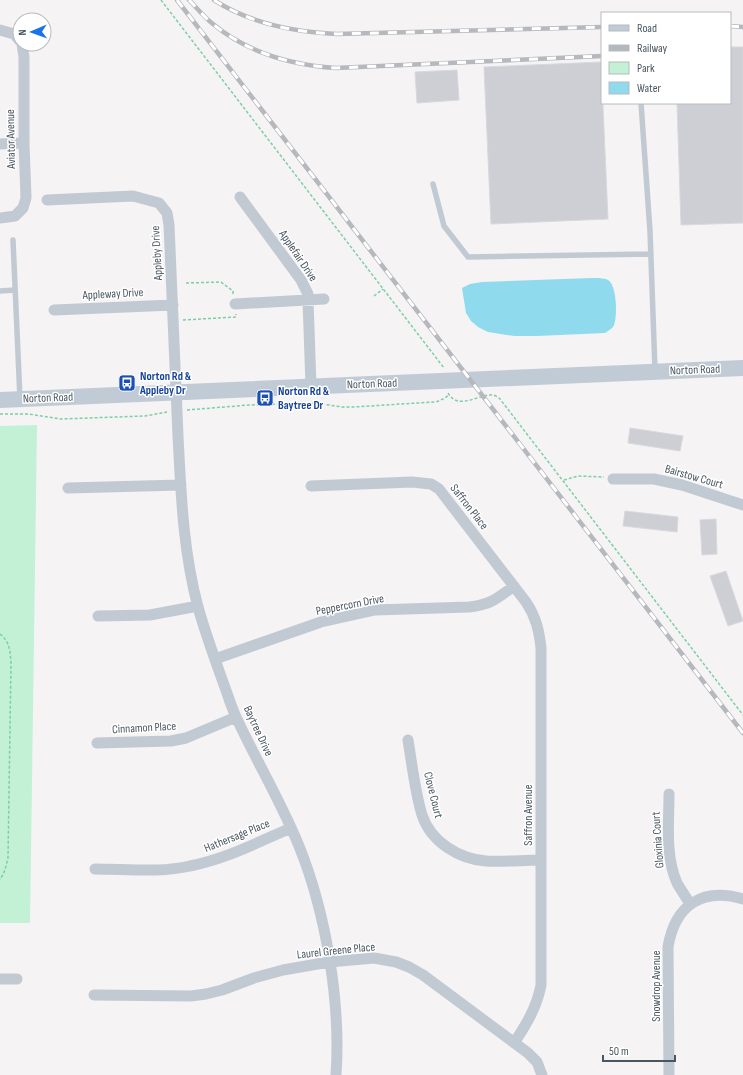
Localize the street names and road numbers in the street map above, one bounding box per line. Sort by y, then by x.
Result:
street label: Aviator Avenue [3,109,19,170]
street label: Appleby Drive [148,225,166,282]
street label: Applefair Drive [275,227,321,285]
street label: Appleway Drive [81,285,144,303]
street label: Norton Road [670,362,720,378]
street label: Norton Road [347,376,397,392]
street label: Norton Road [23,390,73,406]
street label: Bairstow Court [663,462,725,493]
street label: Saffron Place [447,481,491,533]
street label: Peppercorn Drive [315,591,386,619]
street label: Baytree Drive [240,703,276,759]
street label: Cinnamon Place [112,719,177,737]
street label: Clove Court [420,770,446,820]
street label: Saffron Avenue [521,784,536,846]
street label: Gloxinia Court [649,811,667,869]
street label: Hathersage Place [202,816,272,856]
street label: Laurel Greene Place [296,939,376,963]
street label: Snowdrop Avenue [649,950,664,1022]

